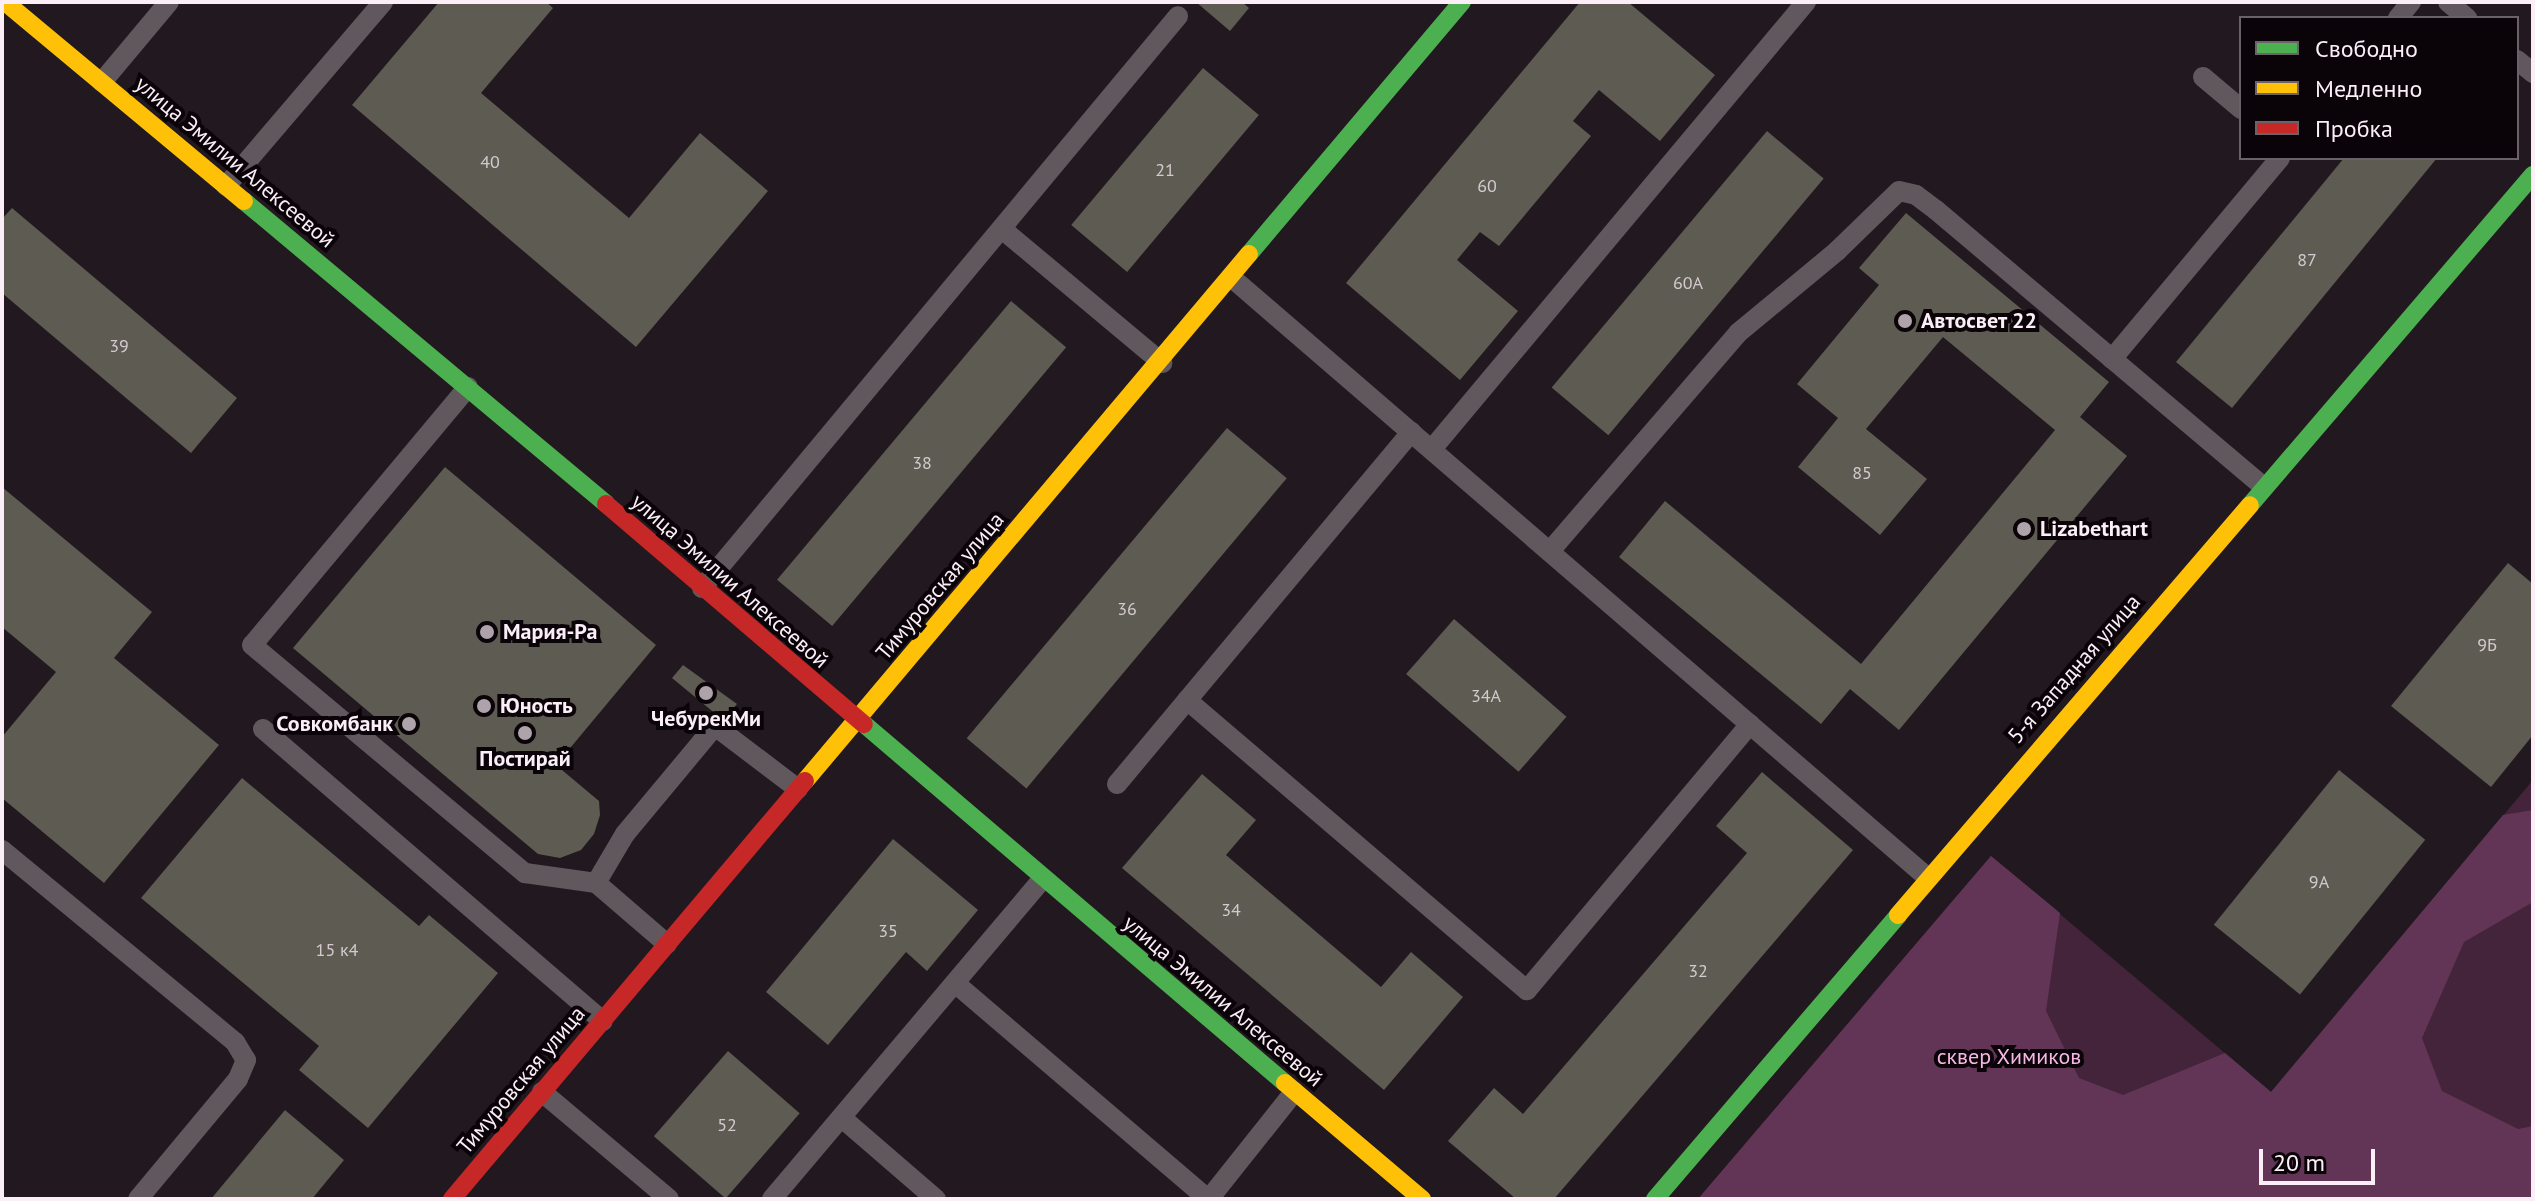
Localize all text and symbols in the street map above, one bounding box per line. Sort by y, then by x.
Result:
legend [2239,16,2519,160]
text: Свободно [2315,33,2418,64]
street label: улица Эмилии Алексеевой [130,70,340,254]
text: Медленно [2315,73,2422,104]
text: Пробка [2315,113,2393,144]
house number: 40 [480,151,500,173]
house number: 21 [1155,159,1175,181]
house number: 60 [1477,175,1497,197]
house number: 87 [2297,249,2317,271]
house number: 60А [1673,272,1703,294]
place label: Автосвет 22 [1921,308,2038,334]
marker: Автосвет 22 [1896,312,1914,330]
house number: 39 [109,335,129,357]
house number: 38 [912,452,932,474]
house number: 85 [1852,462,1872,484]
street label: улица Эмилии Алексеевой [626,488,834,674]
street label: Тимуровская улица [871,507,1009,665]
place label: Lizabethart [2040,516,2148,542]
marker: Lizabethart [2015,520,2033,538]
street label: 5-я Западная улица [2002,589,2146,749]
house number: 36 [1117,598,1137,620]
place label: Мария-Ра [503,619,597,645]
marker: Мария-Ра [478,623,496,641]
house number: 9Б [2477,634,2497,656]
marker: ЧебурекМи [697,684,715,702]
house number: 34А [1471,685,1501,707]
place label: Юность [500,693,573,719]
marker: Юность [475,697,493,715]
place label: ЧебурекМи [651,706,761,732]
place label: Совкомбанк [276,711,393,737]
marker: Совкомбанк [400,715,418,733]
marker: Постирай [516,724,534,742]
place label: Постирай [479,746,571,772]
house number: 9А [2309,871,2329,893]
house number: 34 [1221,899,1241,921]
street label: улица Эмилии Алексеевой [1118,909,1328,1093]
house number: 35 [878,920,898,942]
house number: 15 к4 [316,939,358,961]
house number: 32 [1688,960,1708,982]
street label: Тимуровская улица [452,1001,590,1159]
park label: сквер Химиков [1936,1044,2082,1070]
house number: 52 [717,1114,737,1136]
scale bar [2263,1133,2379,1183]
text: 20 m [2273,1147,2325,1178]

